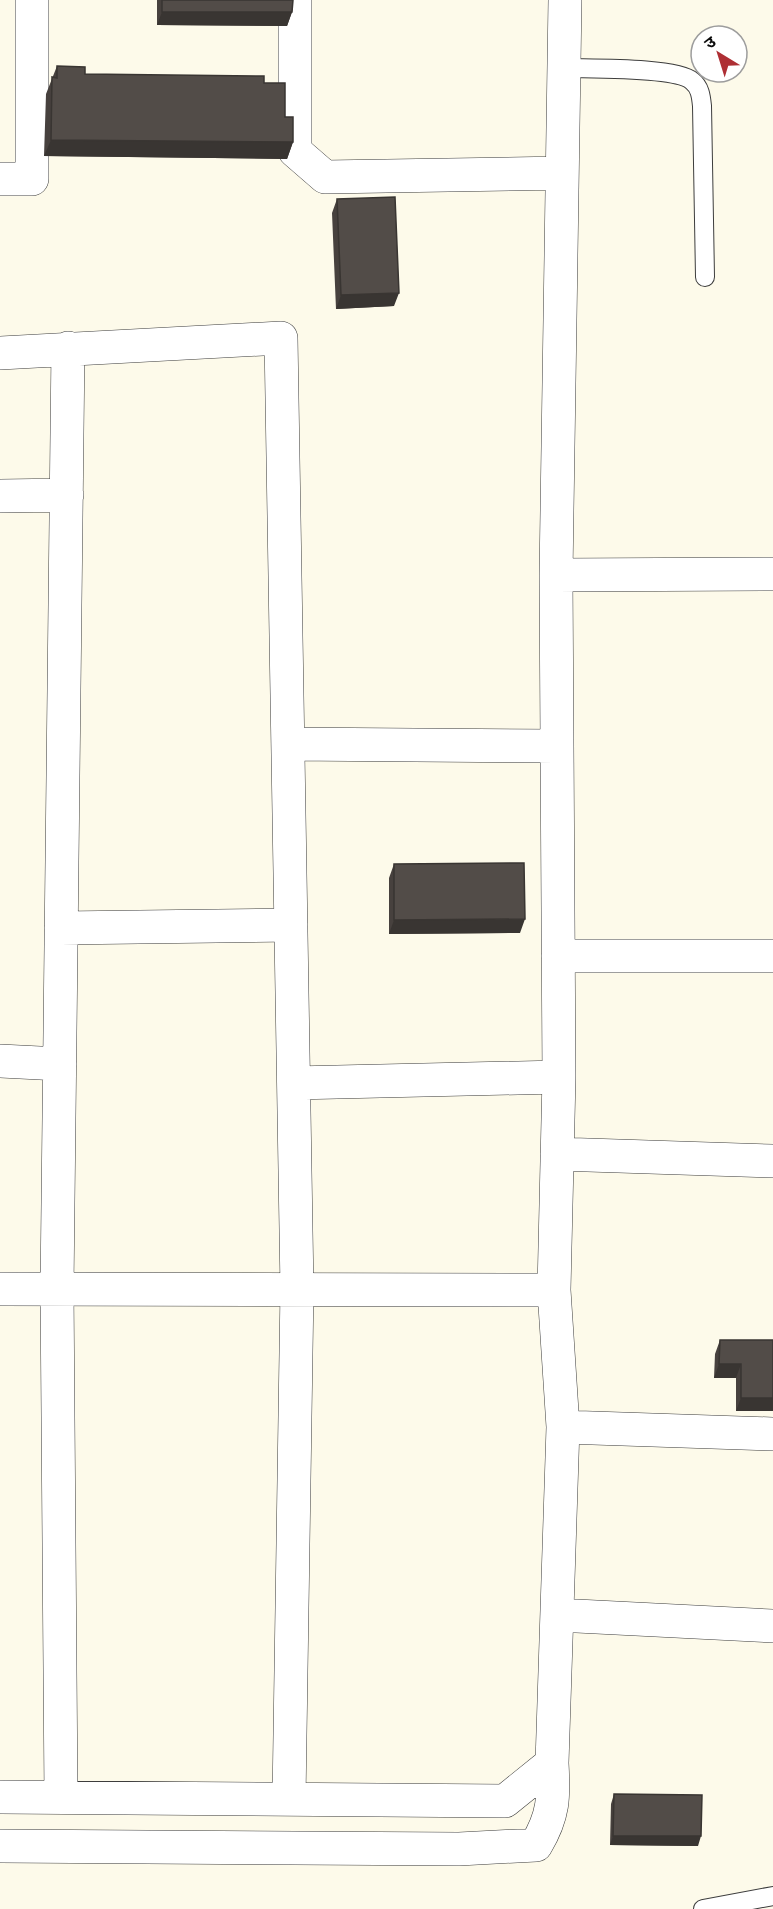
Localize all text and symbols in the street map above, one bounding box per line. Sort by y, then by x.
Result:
north arrow [689,24,749,84]
text: उ [701,33,719,52]

